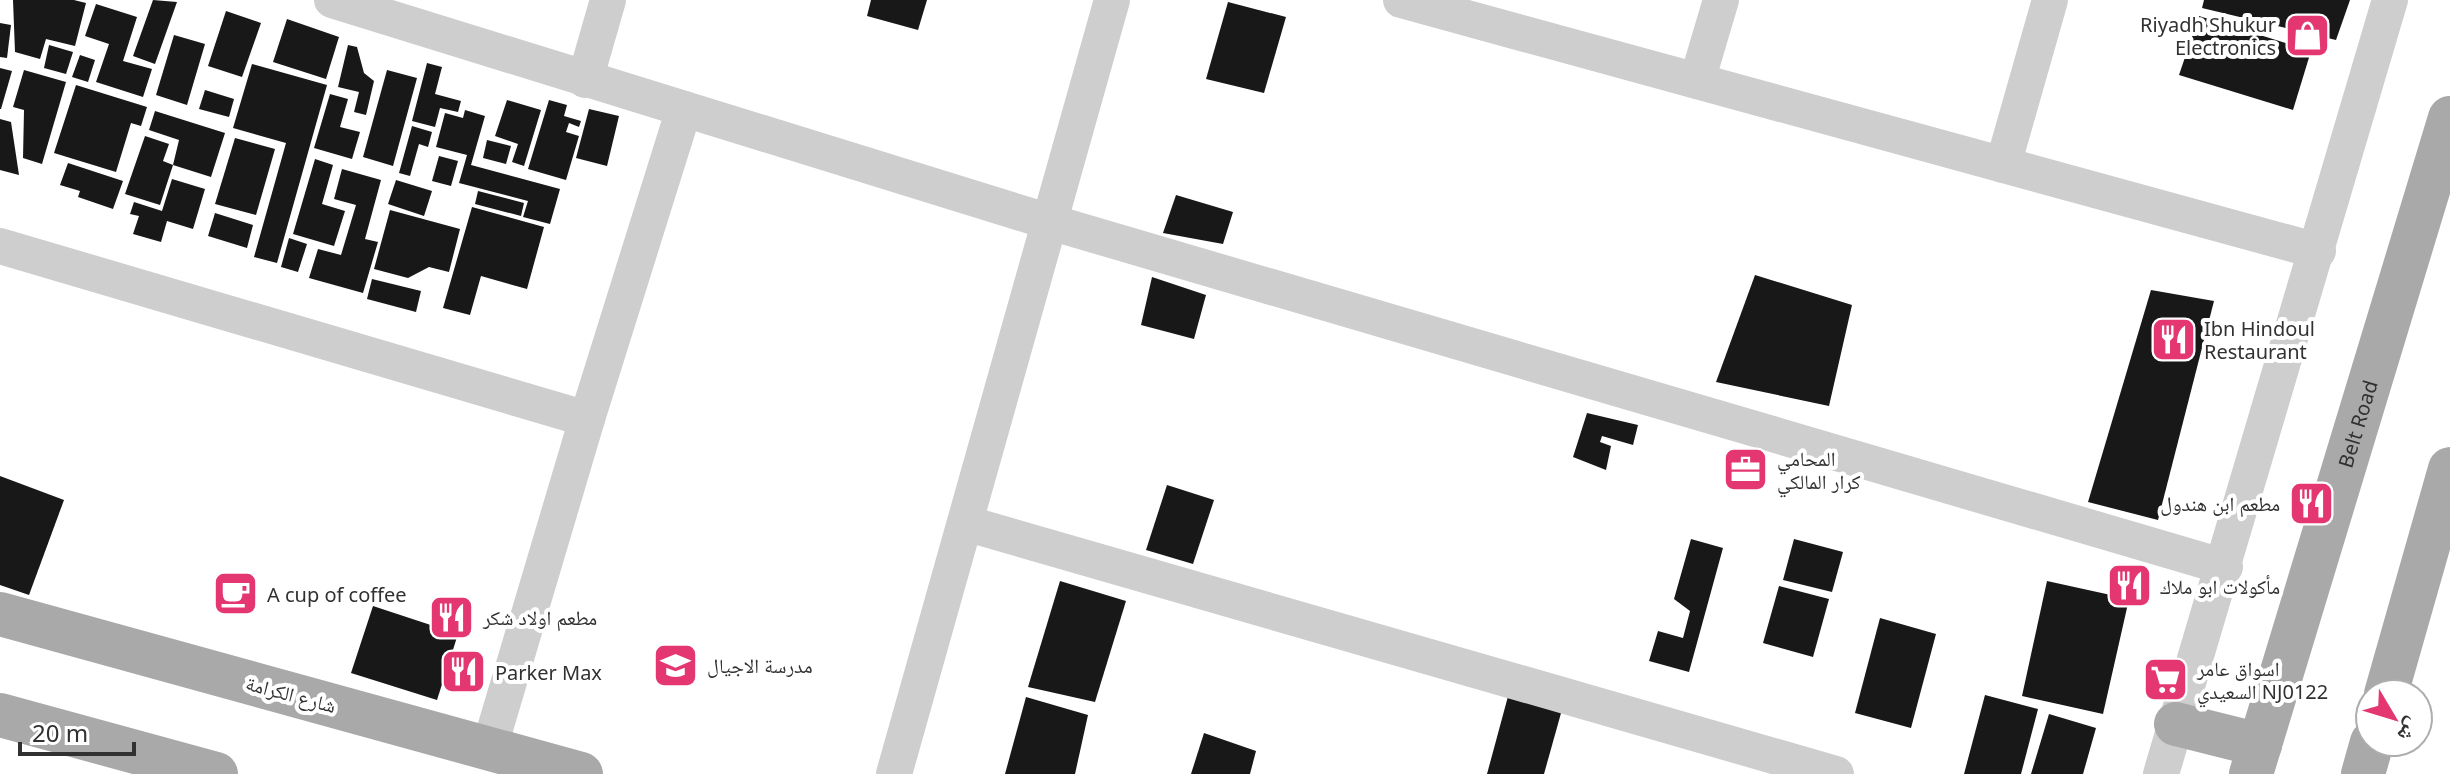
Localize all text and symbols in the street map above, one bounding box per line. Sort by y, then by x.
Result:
place label: Riyadh Shukur Electronics [2140,11,2276,61]
shop icon: Riyadh Shukur Electronics [2283,11,2331,59]
restaurant icon: Ibn Hindoul Restaurant [2149,315,2197,363]
place label: Ibn Hindoul Restaurant [2204,315,2315,365]
street label: Belt Road [2331,377,2383,471]
office icon: المحامي كرار المالكي [1722,445,1770,493]
place label: المحامي كرار المالكي [1777,445,1861,498]
restaurant icon: مطعم ابن هندول [2287,479,2335,527]
place label: مطعم ابن هندول [2160,490,2280,518]
restaurant icon: مأكولات ابو ملاك [2105,562,2153,610]
cafe icon: A cup of coffee [212,570,260,618]
place label: مأكولات ابو ملاك [2160,573,2280,600]
place label: A cup of coffee [267,581,407,608]
restaurant icon: مطعم اولاد شكر [428,593,476,641]
place label: مطعم اولاد شكر [482,604,597,632]
school or university icon: مدرسة الاجيال [652,641,700,689]
restaurant icon: Parker Max [440,648,488,696]
place label: مدرسة الاجيال [707,652,813,679]
supermarket icon: اسواق عامر السعيدي NJ0122 [2142,655,2190,703]
place label: اسواق عامر السعيدي NJ0122 [2196,655,2328,708]
place label: Parker Max [495,659,602,686]
street label: شارع الكرامة [243,669,339,719]
north arrow [2354,678,2434,758]
scale bar [20,706,134,756]
text: ش [2392,712,2430,749]
text: 20 m [32,716,88,749]

